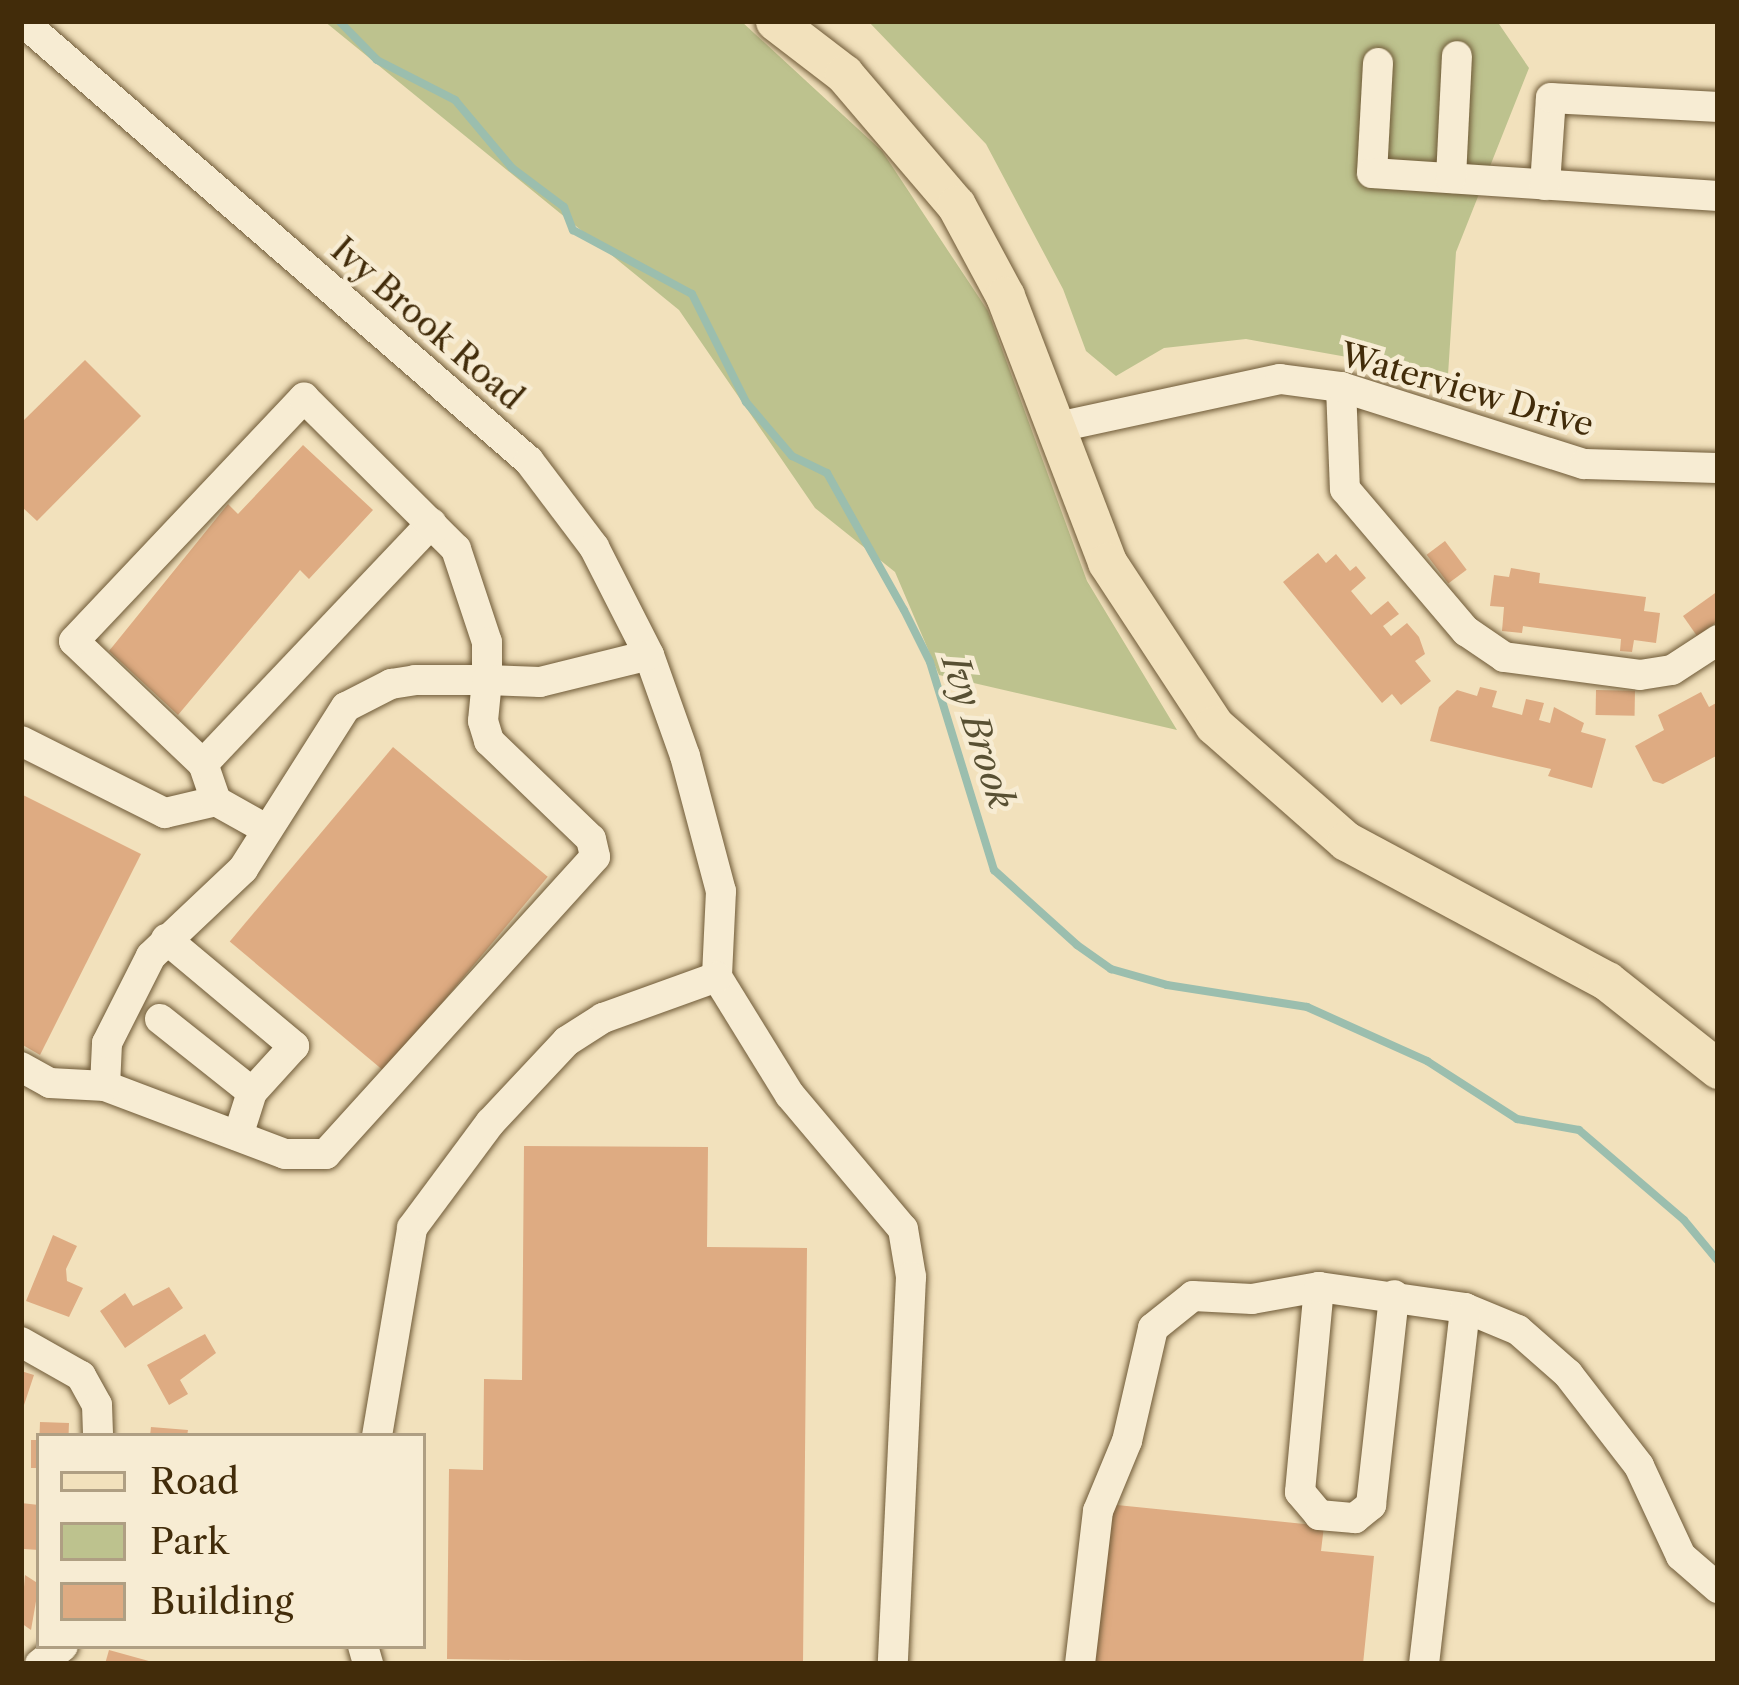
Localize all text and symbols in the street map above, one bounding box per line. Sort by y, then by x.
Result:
street label: Ivy Brook Road [322,229,532,419]
street label: Waterview Drive [1335,335,1599,445]
water label: Ivy Brook [933,650,1023,814]
legend [36,1433,426,1649]
text: Road [150,1459,239,1503]
text: Park [150,1519,228,1563]
text: Building [150,1579,293,1623]

